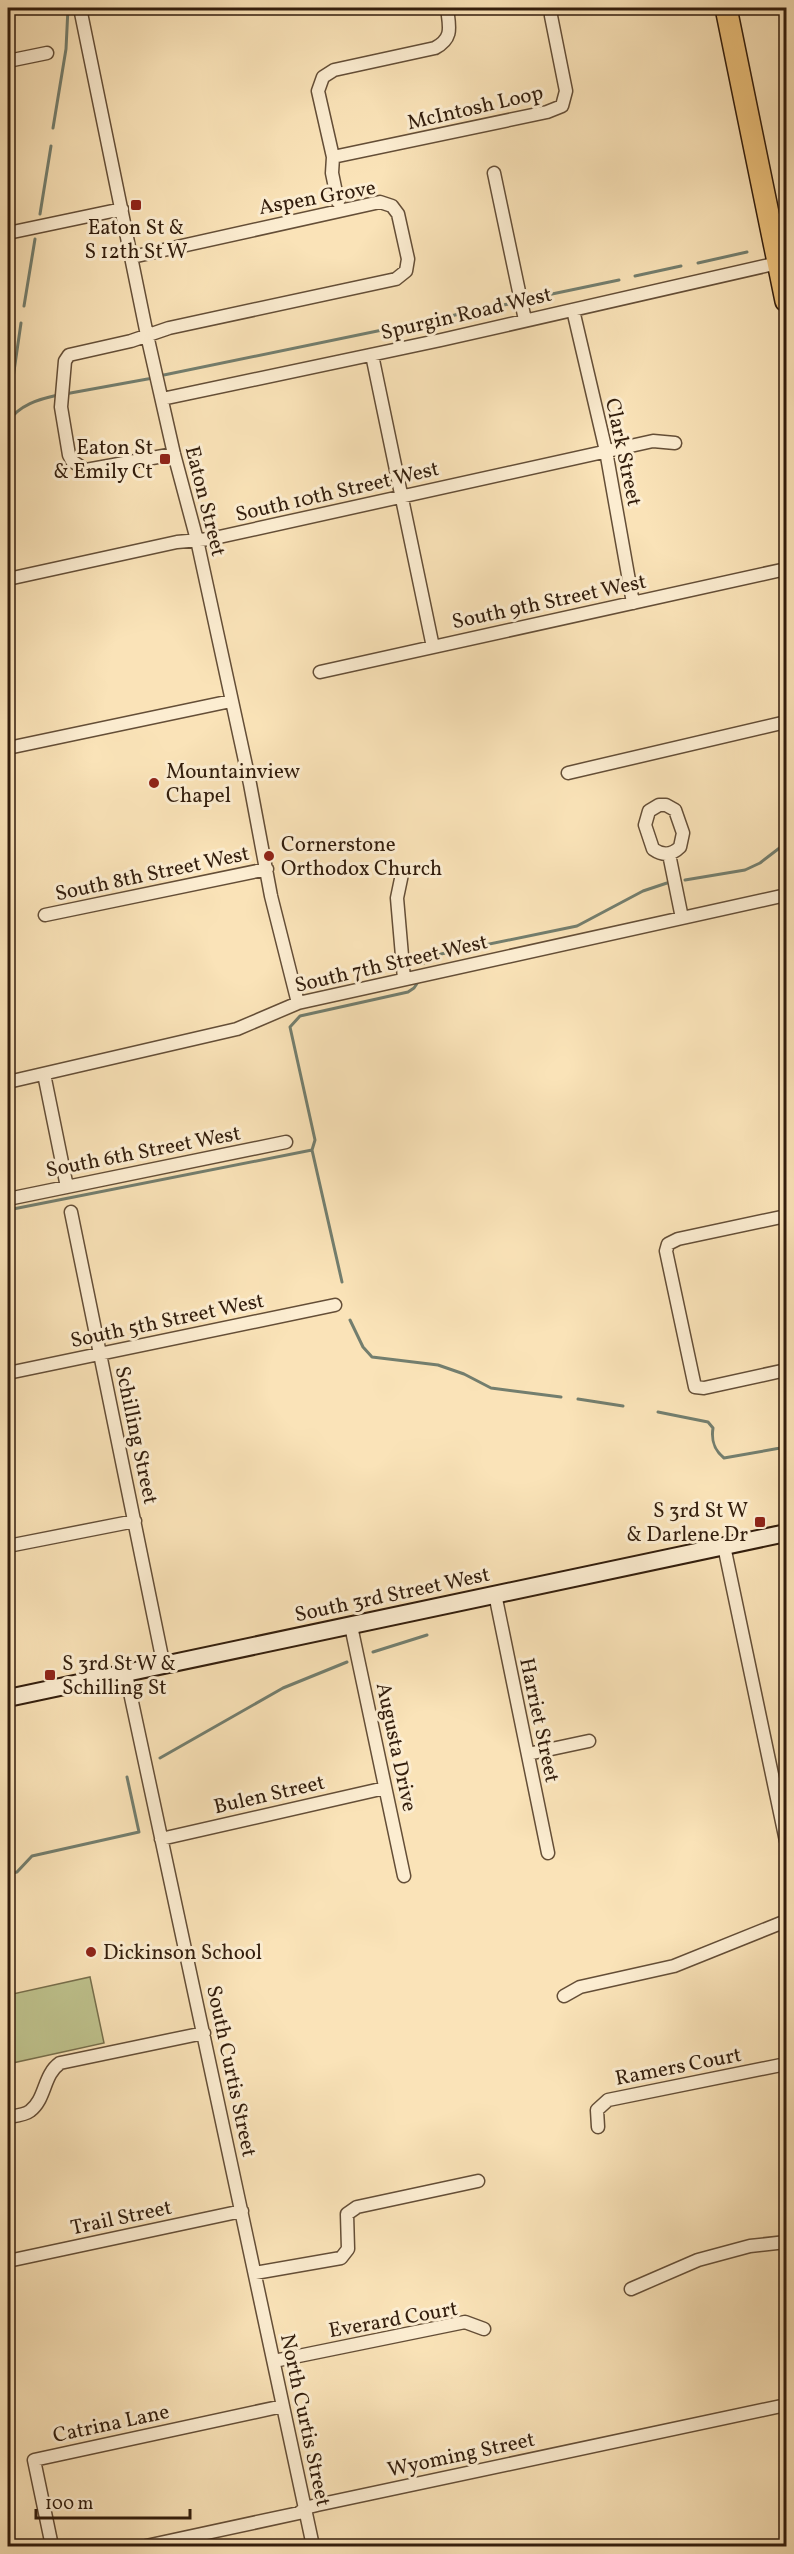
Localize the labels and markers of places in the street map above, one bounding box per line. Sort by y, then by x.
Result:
marker: Eaton St & S 12th St W [129,198,143,212]
place label: Eaton St & S 12th St W [85,214,187,267]
place label: Eaton St & Emily Ct [53,434,153,487]
marker: Eaton St & Emily Ct [158,452,172,466]
place label: Mountainview Chapel [166,758,300,811]
marker: Mountainview Chapel [147,776,161,790]
place label: Cornerstone Orthodox Church [281,831,442,884]
marker: Cornerstone Orthodox Church [262,849,276,863]
place label: S 3rd St W & Darlene Dr [627,1497,748,1550]
marker: S 3rd St W & Darlene Dr [753,1515,767,1529]
place label: S 3rd St W & Schilling St [62,1650,176,1703]
marker: S 3rd St W & Schilling St [43,1668,57,1682]
place label: Dickinson School [103,1939,262,1968]
marker: Dickinson School [84,1945,98,1959]

